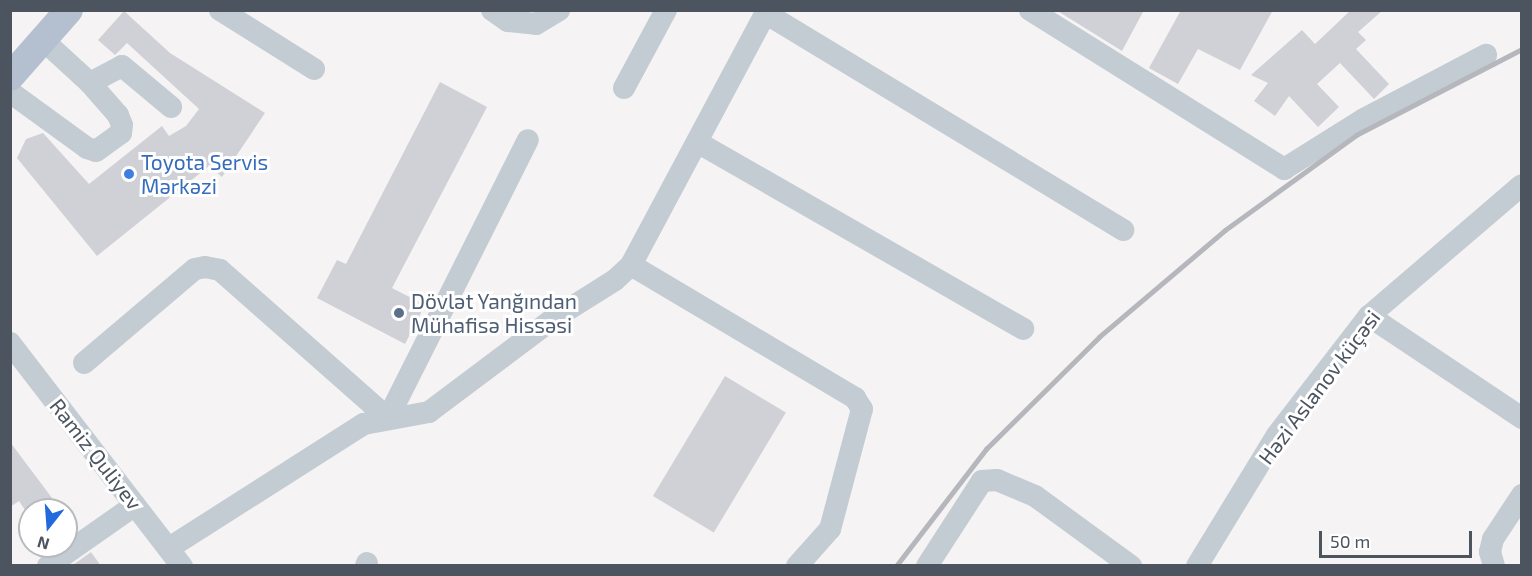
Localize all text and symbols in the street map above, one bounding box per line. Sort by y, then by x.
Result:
place label: Toyota Servis Mərkəzi [141,149,268,199]
marker: Toyota Servis Mərkəzi [122,167,136,181]
place label: Dövlət Yanğından Mühafisə Hissəsi [411,288,577,338]
street label: Həzi Aslanov küçəsi [1253,305,1385,469]
marker: Dövlət Yanğından Mühafisə Hissəsi [392,306,406,320]
street label: Ramiz Quliyev [45,393,147,515]
north arrow [18,498,78,558]
scale bar [1322,519,1475,557]
text: 50 m [1330,530,1370,552]
text: N [35,533,51,555]

